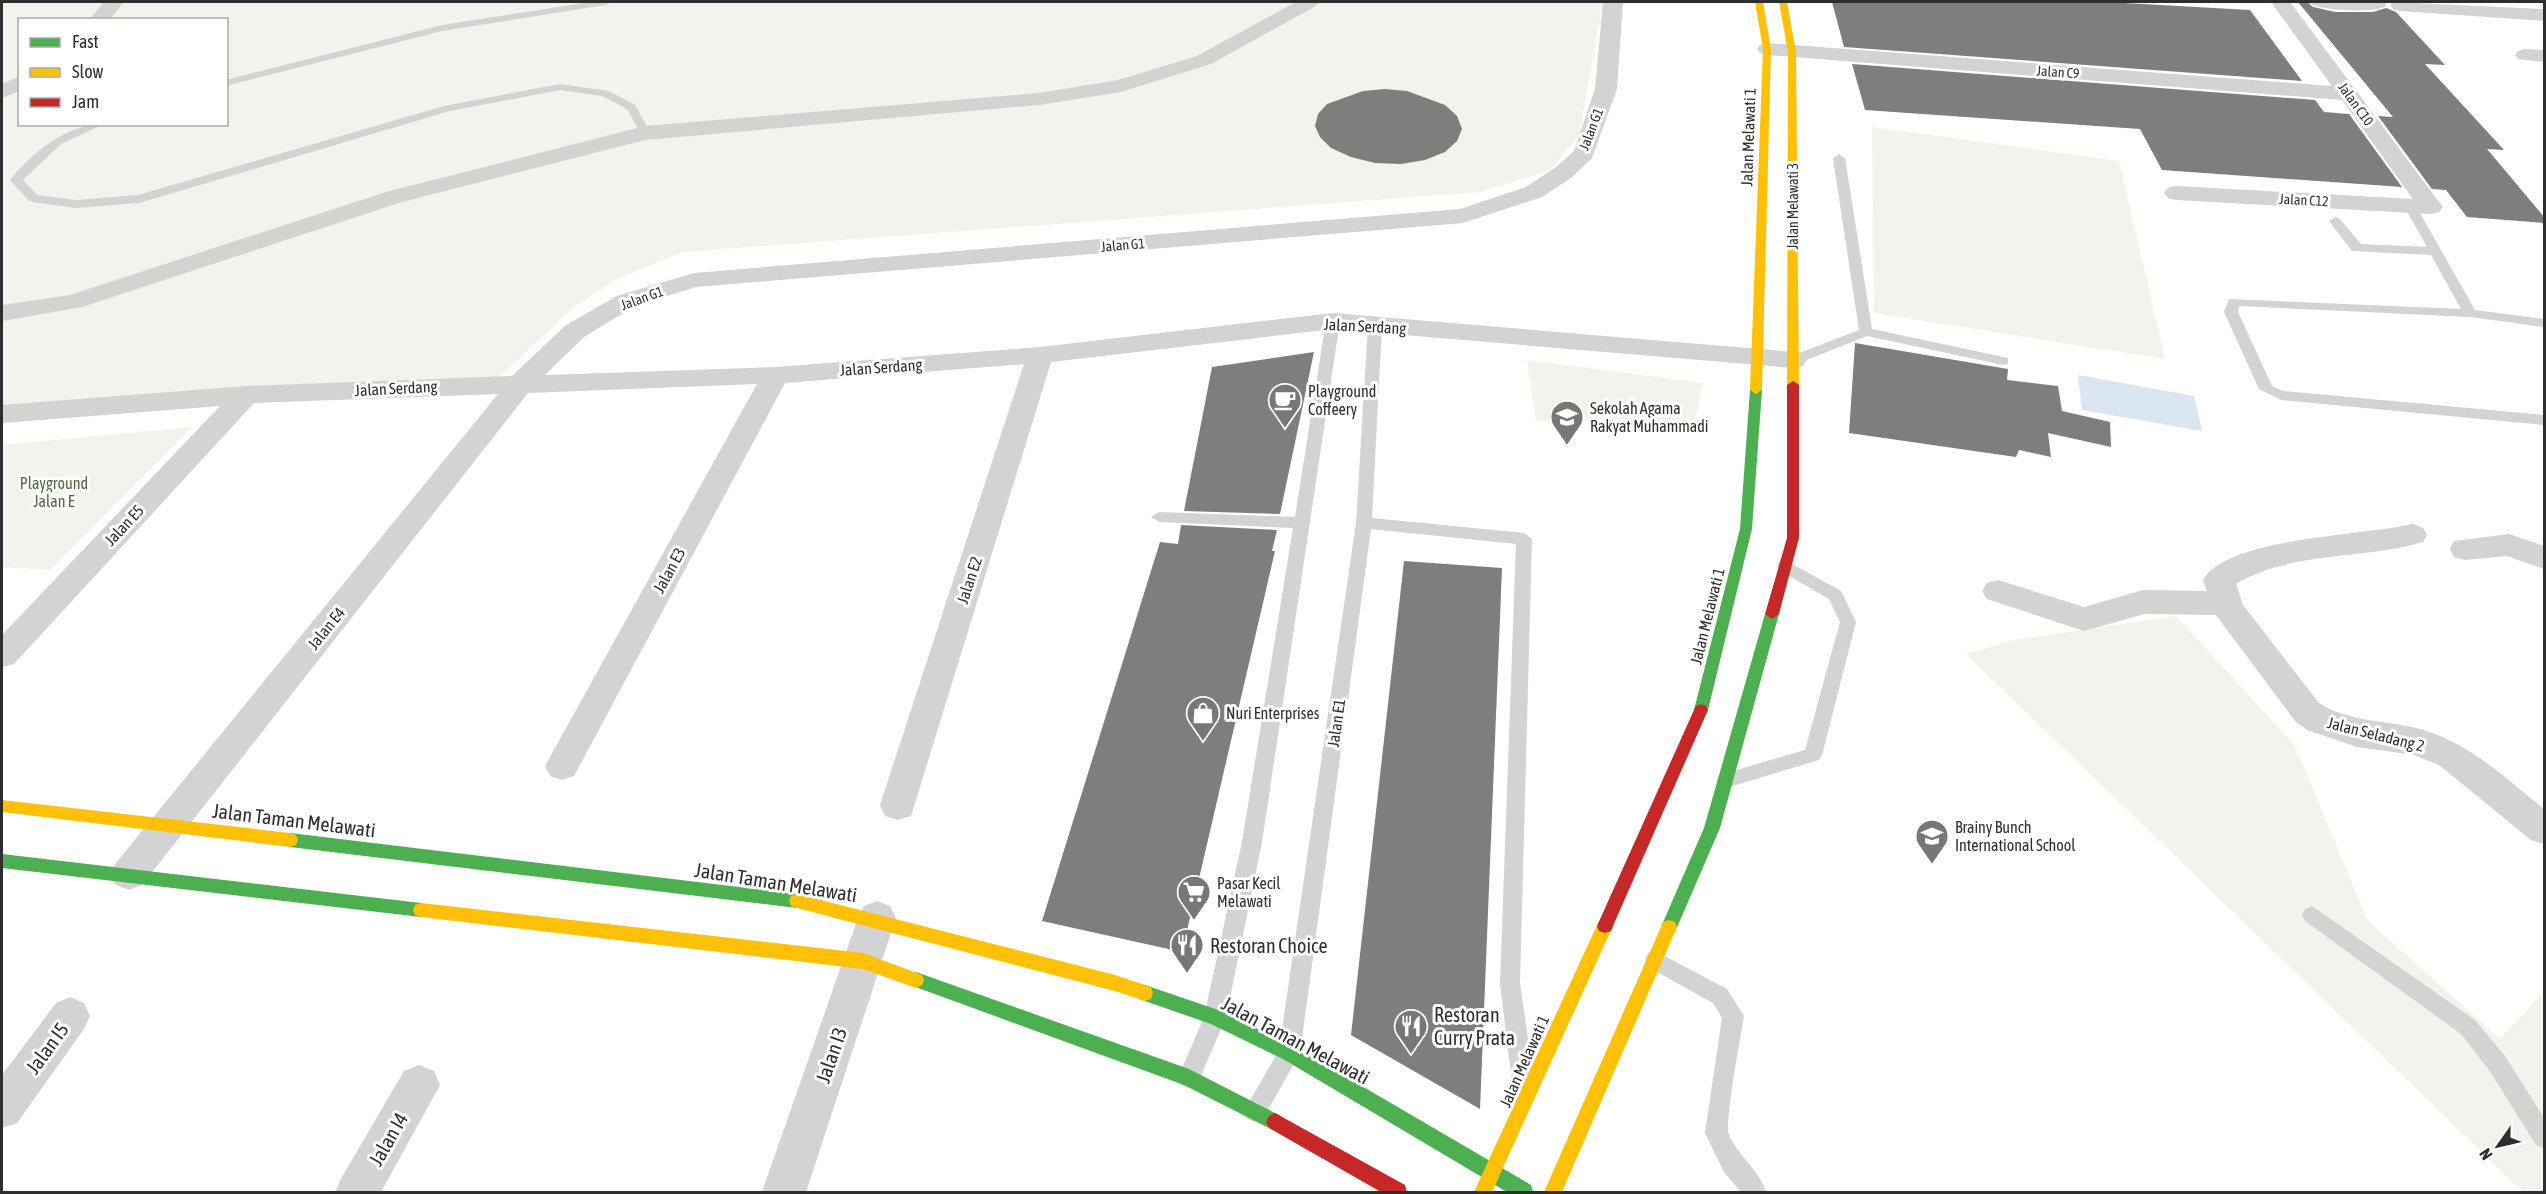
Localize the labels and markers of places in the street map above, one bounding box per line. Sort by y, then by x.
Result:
cafe icon: Playground Coffeery [1267,382,1303,429]
place label: Playground Coffeery [1308,382,1376,419]
school or university icon: Sekolah Agama Rakyat Muhammadi [1549,399,1585,446]
place label: Sekolah Agama Rakyat Muhammadi [1590,399,1709,436]
shop icon: Nuri Enterprises [1185,695,1221,742]
place label: Nuri Enterprises [1226,704,1320,723]
school or university icon: Brainy Bunch International School [1914,818,1950,865]
place label: Brainy Bunch International School [1955,818,2076,854]
supermarket icon: Pasar Kecil Melawati [1176,874,1212,921]
place label: Pasar Kecil Melawati [1217,874,1281,910]
restaurant icon: Restoran Choice [1169,927,1205,974]
place label: Restoran Choice [1210,934,1328,957]
place label: Restoran Curry Prata [1434,1003,1515,1049]
restaurant icon: Restoran Curry Prata [1393,1008,1429,1055]

